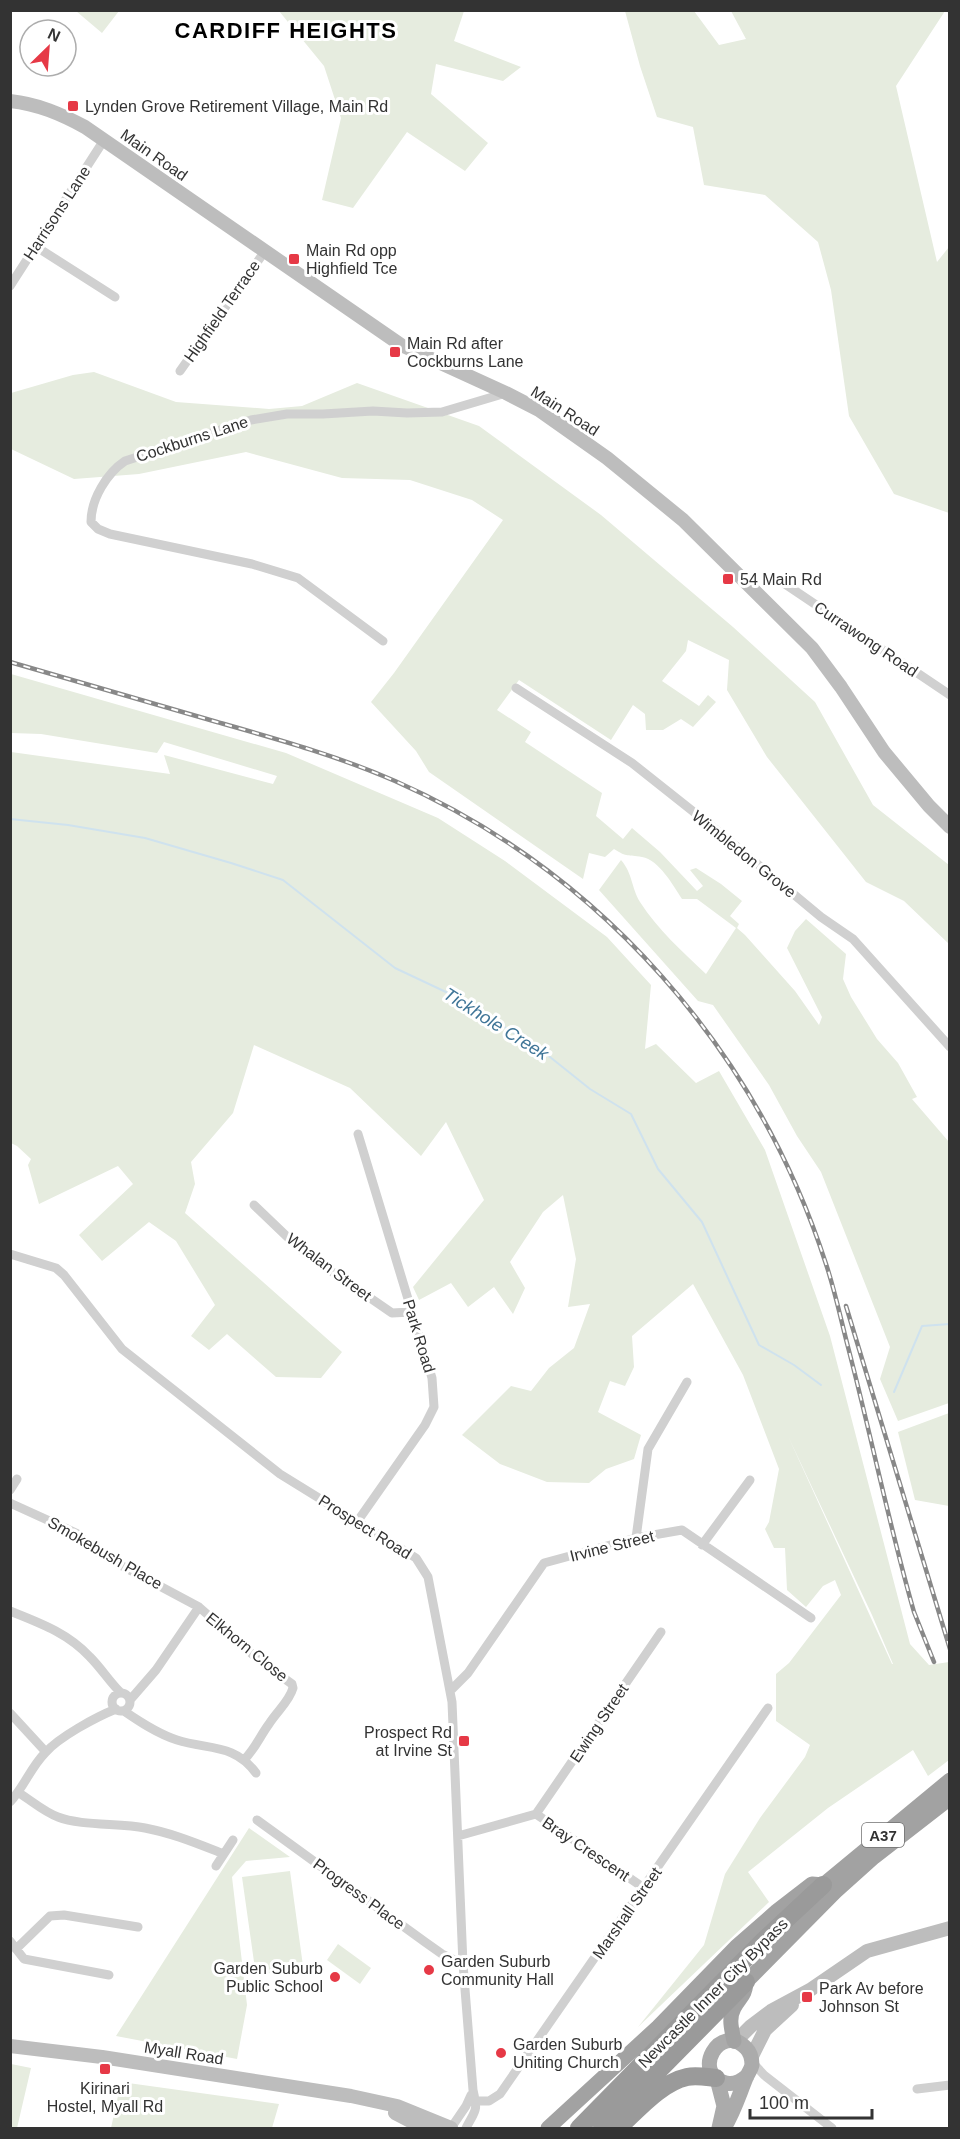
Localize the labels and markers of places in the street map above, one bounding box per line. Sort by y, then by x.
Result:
place label: Lynden Grove Retirement Village, Main Rd [85,98,388,115]
marker: Lynden Grove Retirement Village, Main Rd [66,99,80,113]
place label: Main Rd opp Highfield Tce [306,242,397,277]
marker: Main Rd opp Highfield Tce [287,252,301,266]
place label: Main Rd after Cockburns Lane [407,335,524,370]
marker: Main Rd after Cockburns Lane [388,345,402,359]
place label: 54 Main Rd [740,571,822,588]
marker: 54 Main Rd [721,572,735,586]
place label: Prospect Rd at Irvine St [364,1724,453,1759]
marker: Prospect Rd at Irvine St [457,1734,471,1748]
place label: Garden Suburb Community Hall [441,1953,554,1988]
place label: Garden Suburb Public School [214,1960,323,1995]
marker: Garden Suburb Community Hall [422,1963,436,1977]
marker: Garden Suburb Public School [328,1970,342,1984]
place label: Park Av before Johnson St [819,1980,924,2015]
marker: Park Av before Johnson St [800,1990,814,2004]
place label: Garden Suburb Uniting Church [513,2036,623,2071]
marker: Garden Suburb Uniting Church [494,2046,508,2060]
marker: Kirinari Hostel, Myall Rd [98,2062,112,2076]
place label: Kirinari Hostel, Myall Rd [47,2080,163,2115]

